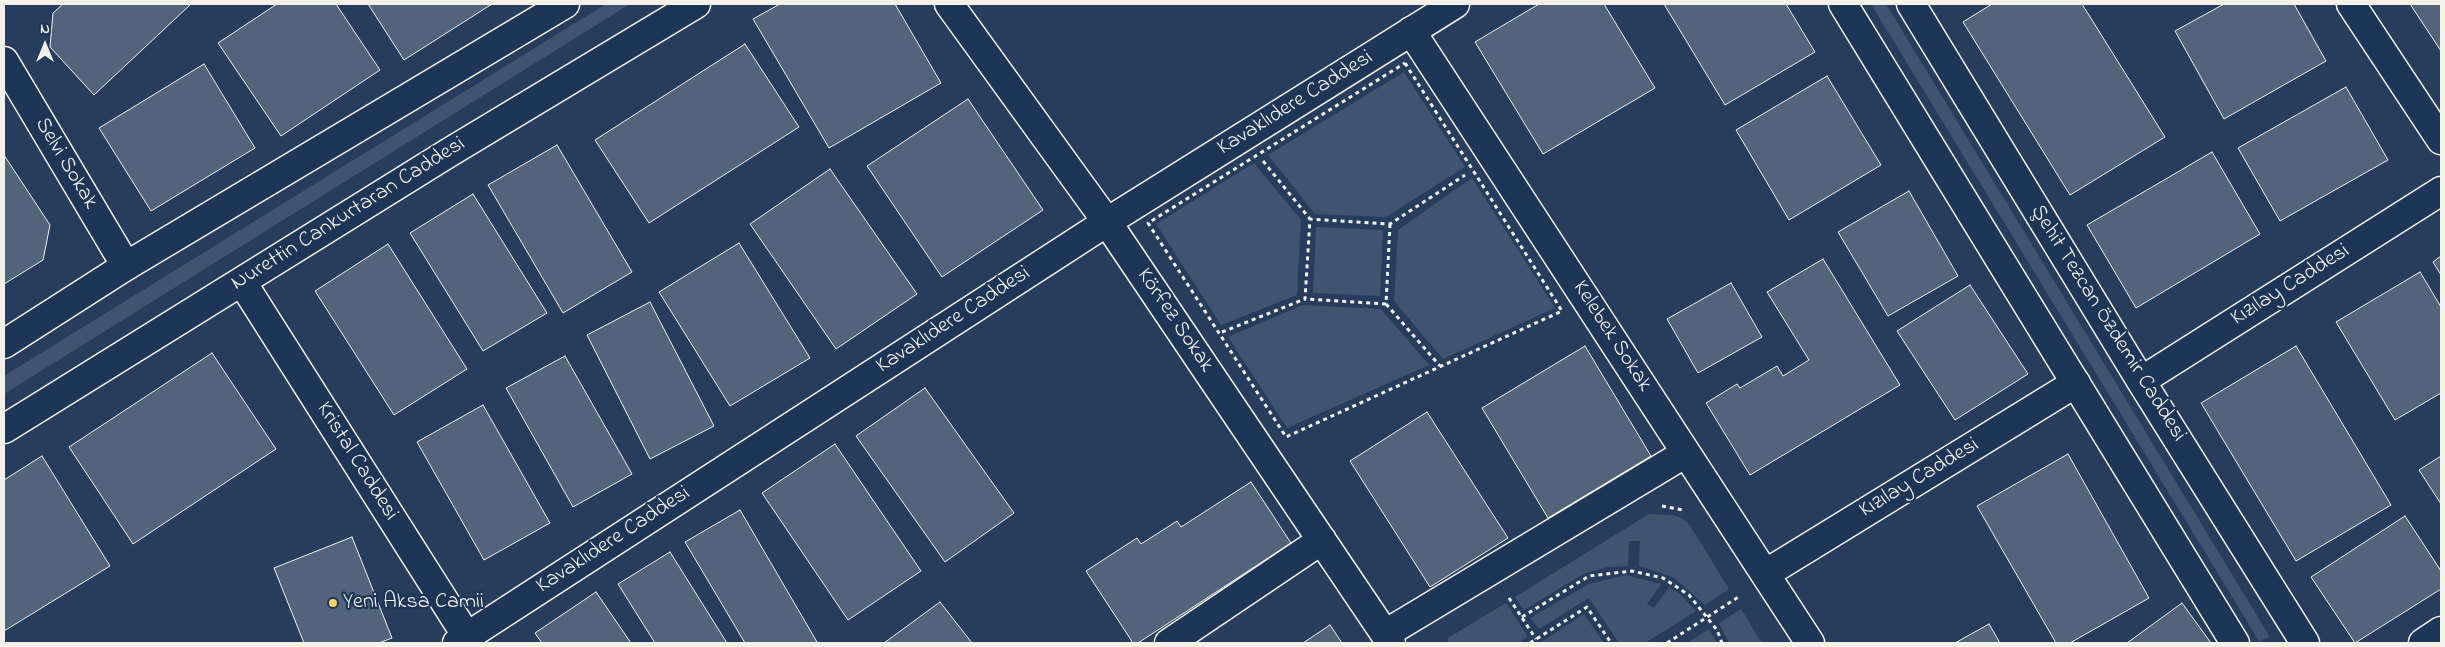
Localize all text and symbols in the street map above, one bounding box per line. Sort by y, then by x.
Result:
text: N [40,19,50,40]
north arrow [20,20,70,70]
street label: Kavaklıdere Caddesi [1213,46,1379,162]
street label: Selvi Sokak [27,114,103,214]
street label: Nurettin Cankurtaran Caddesi [227,132,471,298]
street label: Şehit Tezcan Özdemir Caddesi [2023,201,2191,447]
street label: Kızılay Caddesi [2227,239,2355,333]
street label: Kavaklıdere Caddesi [872,261,1036,381]
street label: Körfez Sokak [1130,264,1218,378]
street label: Kelebek Sokak [1565,277,1657,397]
street label: Kristal Caddesi [309,398,403,526]
street label: Kızılay Caddesi [1855,433,1985,525]
street label: Kavaklıdere Caddesi [532,481,696,601]
place label: Yeni Aksa Camii [343,590,484,616]
marker: Yeni Aksa Camii [327,597,339,609]

